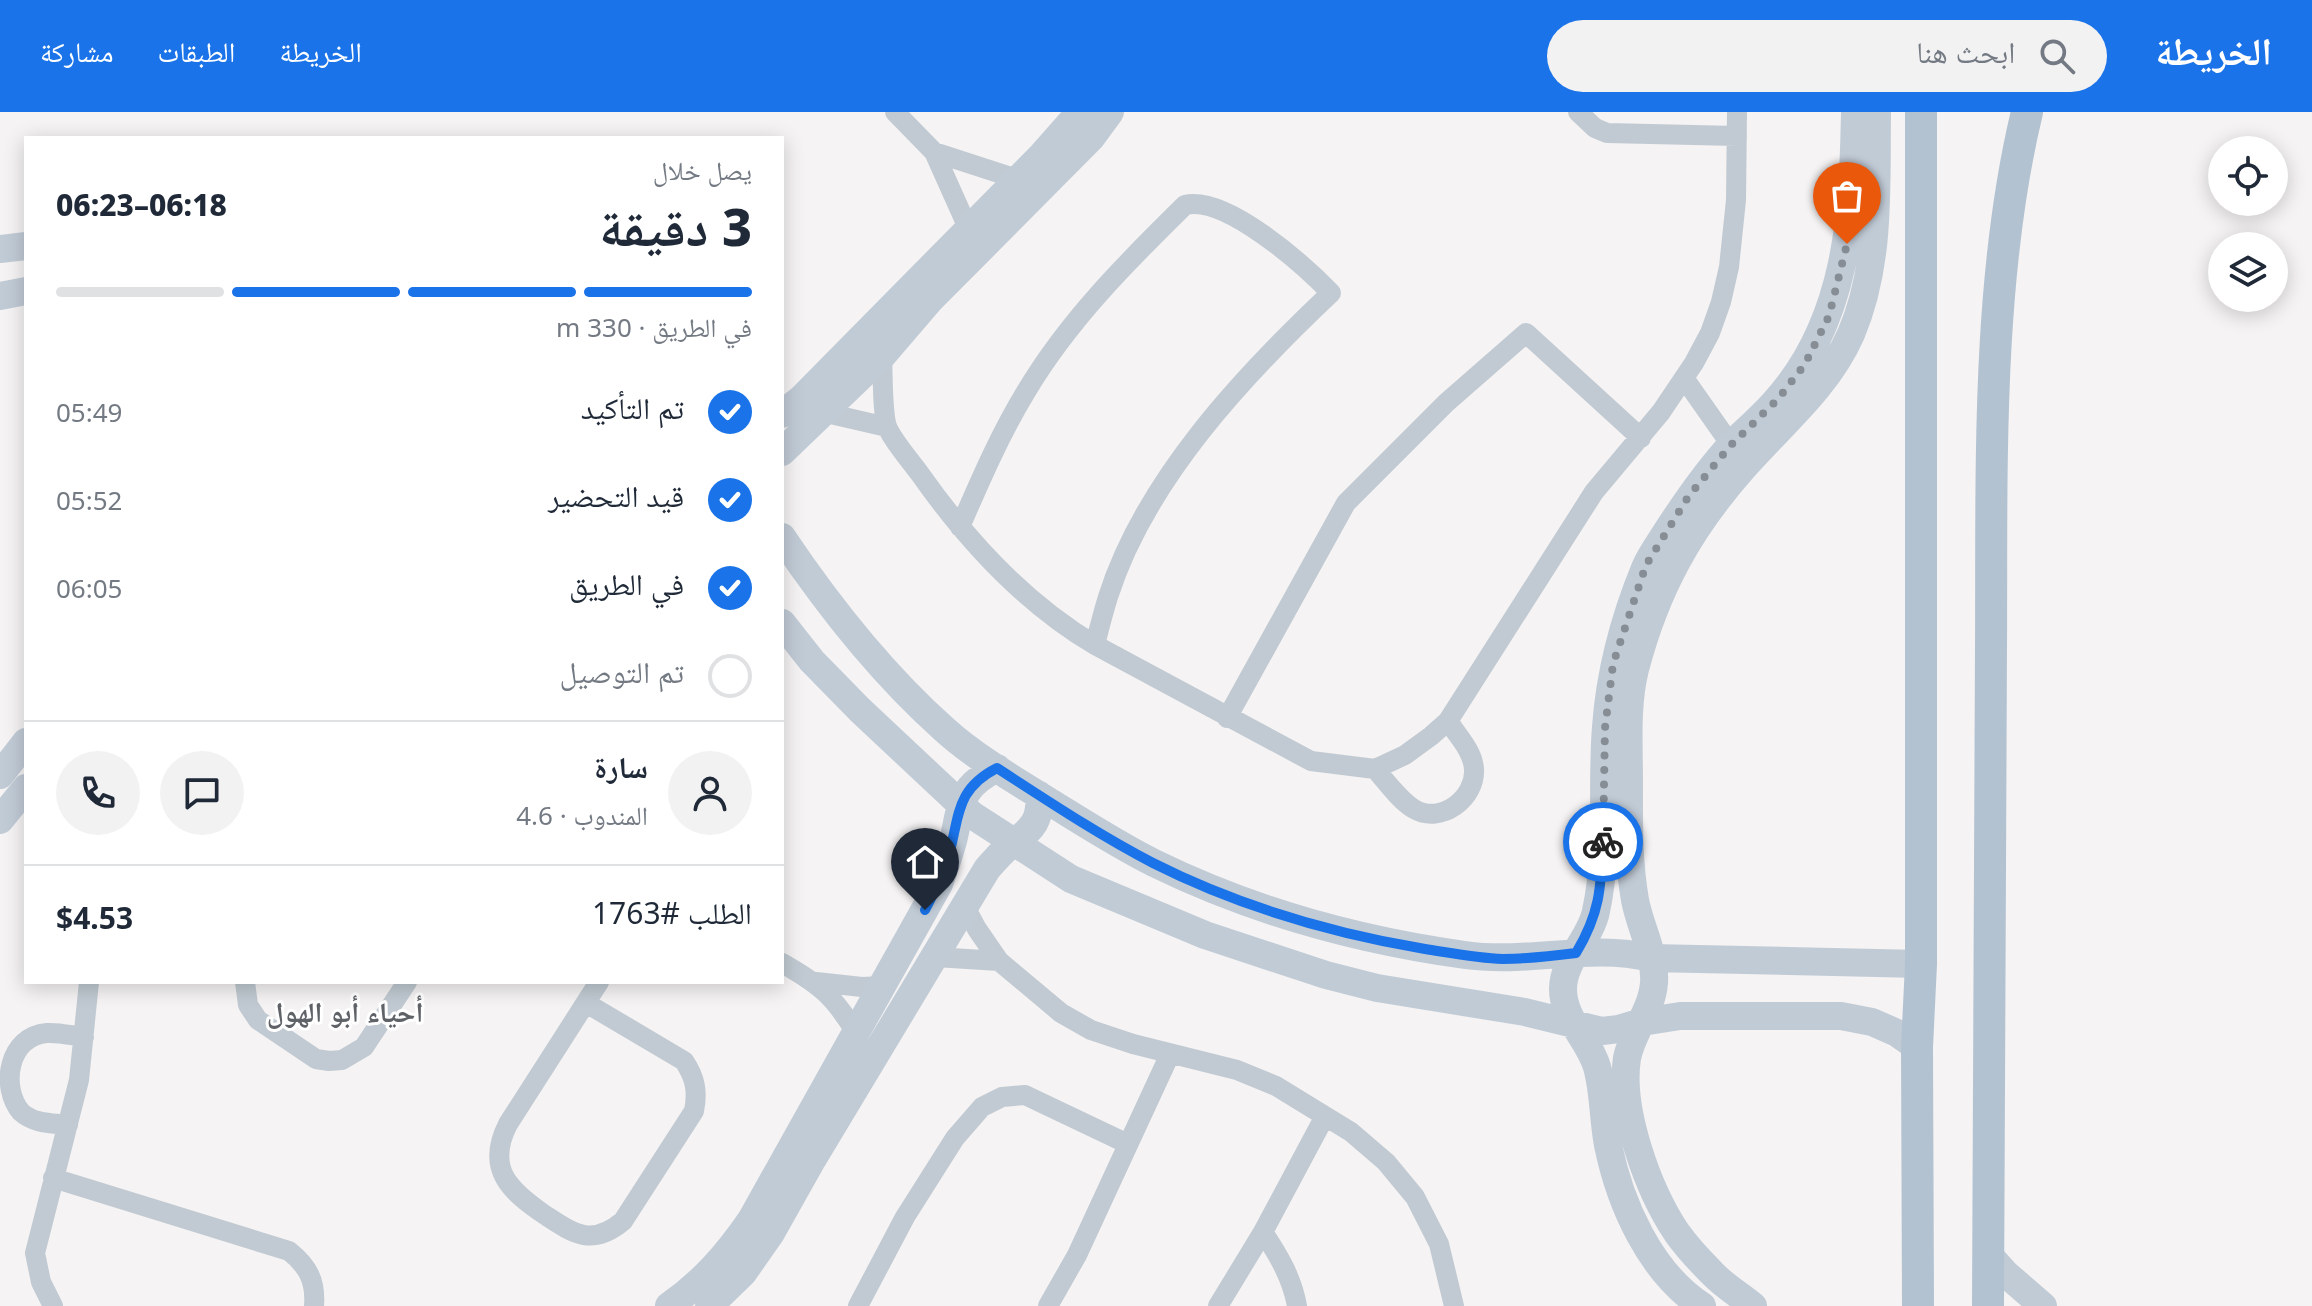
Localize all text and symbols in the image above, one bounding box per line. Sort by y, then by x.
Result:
search box [1547,20,2107,92]
text: الخريطة [2155,24,2272,76]
text: ابحث هنا [1916,31,2015,72]
text: مشاركة [40,32,114,70]
text: الطبقات [158,32,235,70]
text: الخريطة [279,32,362,70]
icon: search [2035,34,2079,78]
map controls [2208,136,2288,312]
button: locate [2208,136,2288,216]
text: يصل خلال [653,152,752,188]
pin [1813,162,1881,244]
icon: bag [1825,174,1869,218]
text: 06:18–06:23 [56,184,227,225]
text: 3 دقيقة [599,190,752,261]
button: layers [2208,232,2288,312]
text: في الطريق · 330 m [556,309,752,345]
text: تم التأكيد [581,387,684,428]
icon: check [708,390,752,434]
text: 05:49 [56,394,122,430]
text: قيد التحضير [548,475,684,516]
icon: check [708,478,752,522]
text: 05:52 [56,482,122,518]
text: في الطريق [569,563,684,604]
icon: check [708,566,752,610]
text: 06:05 [56,570,122,606]
text: تم التوصيل [560,651,684,692]
text: سارة [594,746,648,787]
button: phone [56,751,140,835]
button: chat [160,751,244,835]
button: person [668,751,752,835]
text: المندوب · 4.6 [516,797,648,833]
courier [1563,802,1643,882]
icon: bike [1581,820,1625,864]
pin [891,828,959,910]
icon: home [903,840,947,884]
text: الطلب #1763 [592,892,752,933]
text: $4.53 [56,897,133,938]
district label: أحياء أبو الهول [267,992,423,1030]

